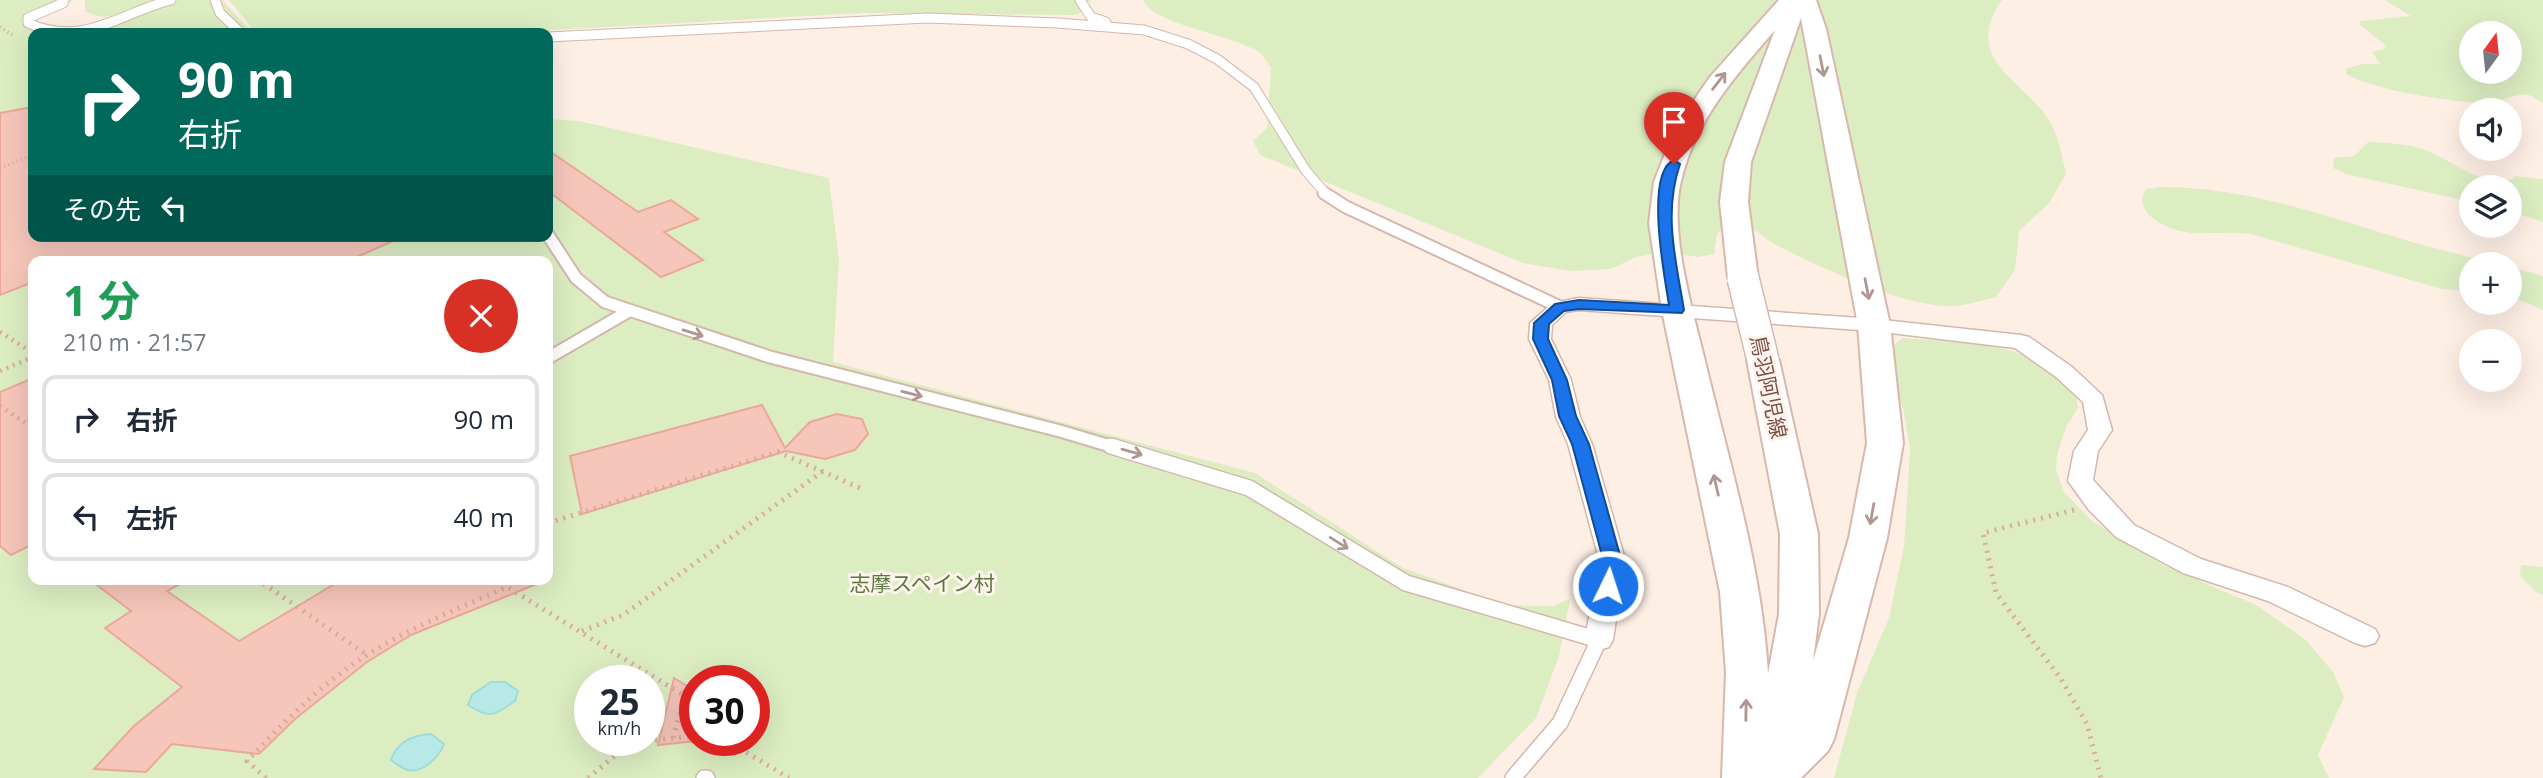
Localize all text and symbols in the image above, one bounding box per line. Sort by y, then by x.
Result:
north arrow [2459,21,2522,84]
map controls [2459,21,2522,392]
text: 90 m [178,46,295,112]
one-way arrow [1816,54,1830,77]
icon: right [63,56,154,147]
one-way arrow [1712,72,1727,91]
pin [1644,92,1704,164]
button: sound [2459,98,2522,161]
icon: arrive [1655,103,1693,141]
text: 右折 [178,112,242,155]
button: layers [2459,175,2522,238]
icon: left [155,189,193,227]
text: その先 [63,191,141,227]
button: + [2459,252,2522,315]
text: 1 分 [63,271,140,328]
one-way arrow [1861,277,1874,300]
button: close [444,279,518,353]
text: 210 m · 21:57 [63,326,206,358]
one-way arrow [682,328,704,340]
button: − [2459,329,2522,392]
street label: 鳥羽阿児線 [1744,333,1794,441]
one-way arrow [901,388,923,401]
icon: right [67,400,105,438]
text: 90 m [453,401,514,437]
text: 右折 [126,402,178,438]
one-way arrow [1121,447,1143,460]
one-way arrow [1709,474,1723,497]
icon: left [67,498,105,536]
text: 40 m [453,499,514,535]
text: 左折 [126,500,178,536]
one-way arrow [1865,502,1878,525]
one-way arrow [1328,537,1348,551]
position arrow [1571,549,1645,623]
park label: 志摩スペイン村 [849,569,995,597]
speed limit sign: 30 [679,665,770,756]
text: 25 [599,678,640,725]
one-way arrow [1740,699,1753,722]
text: km/h [598,716,641,740]

